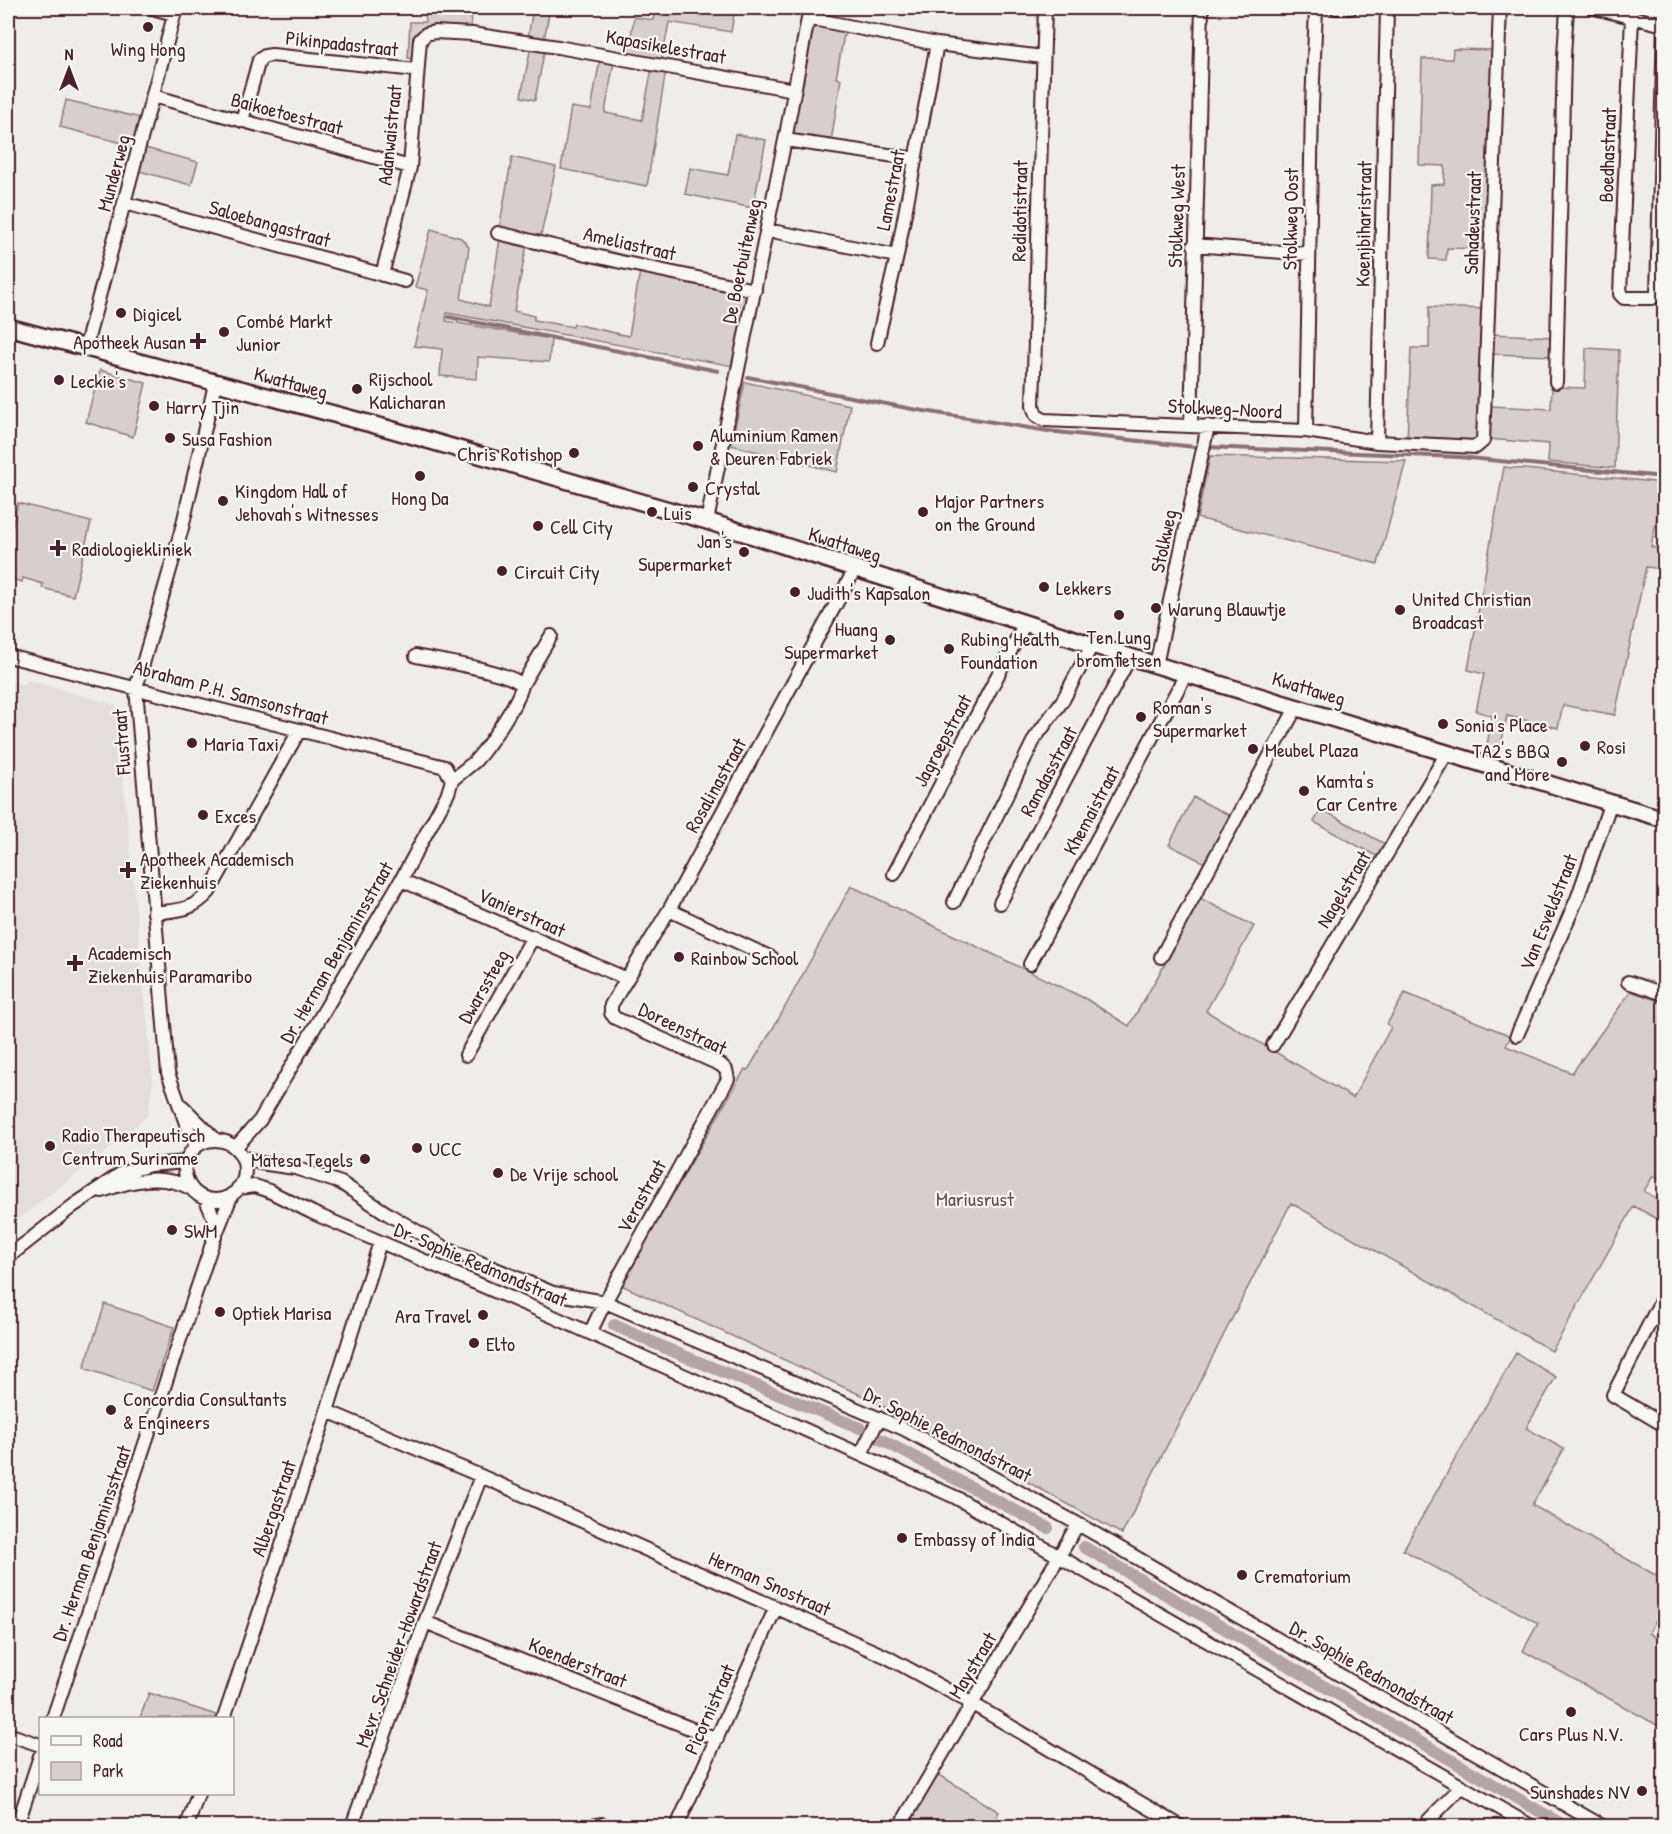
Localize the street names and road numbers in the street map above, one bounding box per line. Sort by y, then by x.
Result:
street label: Kapasikelestraat [604,22,729,70]
street label: Pikinpadastraat [284,24,401,62]
street label: Adanwaistraat [370,82,408,187]
street label: Baikoetoestraat [228,85,347,141]
street label: Boedhastraat [1592,106,1622,203]
street label: Munderweg [90,131,136,214]
street label: Lamestraat [869,146,911,233]
street label: Redidotistraat [1005,159,1033,262]
street label: Koenjbiharistraat [1348,160,1378,287]
street label: Stolkweg West [1161,163,1191,268]
street label: Stolkweg Oost [1276,167,1304,270]
street label: Sahadewstraat [1457,170,1487,275]
street label: Saloebangastraat [206,193,335,254]
street label: De Boerbuitenweg [715,196,767,326]
street label: Ameliastraat [581,219,680,267]
street label: Kwattaweg [251,359,331,405]
street label: Stolkweg-Noord [1167,392,1283,424]
street label: Stolkweg [1143,507,1183,575]
street label: Kwattaweg [805,520,885,569]
street label: Abraham P.H. Samsonstraat [131,653,332,731]
street label: Kwattaweg [1269,664,1349,712]
street label: Jagroepstraat [906,688,978,791]
street label: Flustraat [105,707,137,777]
street label: Ramdasstraat [1013,720,1084,821]
street label: Rosalinastraat [678,732,753,837]
street label: Khemaistraat [1056,760,1126,859]
street label: Nagelstraat [1309,844,1377,933]
street label: Van Esveldstraat [1512,849,1584,974]
street label: Dr. Herman Benjaminsstraat [273,855,400,1048]
street label: Vanierstraat [474,881,571,944]
street label: Dwarssteeg [451,944,515,1028]
street label: Doreenstraat [634,995,733,1061]
street label: Verastraat [610,1154,673,1237]
street label: Dr. Sophie Redmondstraat [390,1215,573,1313]
street label: Dr. Sophie Redmondstraat [859,1380,1038,1489]
street label: Dr. Herman Benjaminsstraat [45,1440,138,1645]
street label: Albergastraat [244,1455,302,1560]
street label: Mevr. Schneider-Howardstraat [348,1536,448,1751]
street label: Herman Snostraat [705,1544,836,1622]
street label: Dr. Sophie Redmondstraat [1285,1614,1460,1731]
street label: Maystraat [942,1626,1003,1703]
street label: Koenderstraat [525,1630,632,1694]
street label: Picornistraat [677,1659,741,1758]

